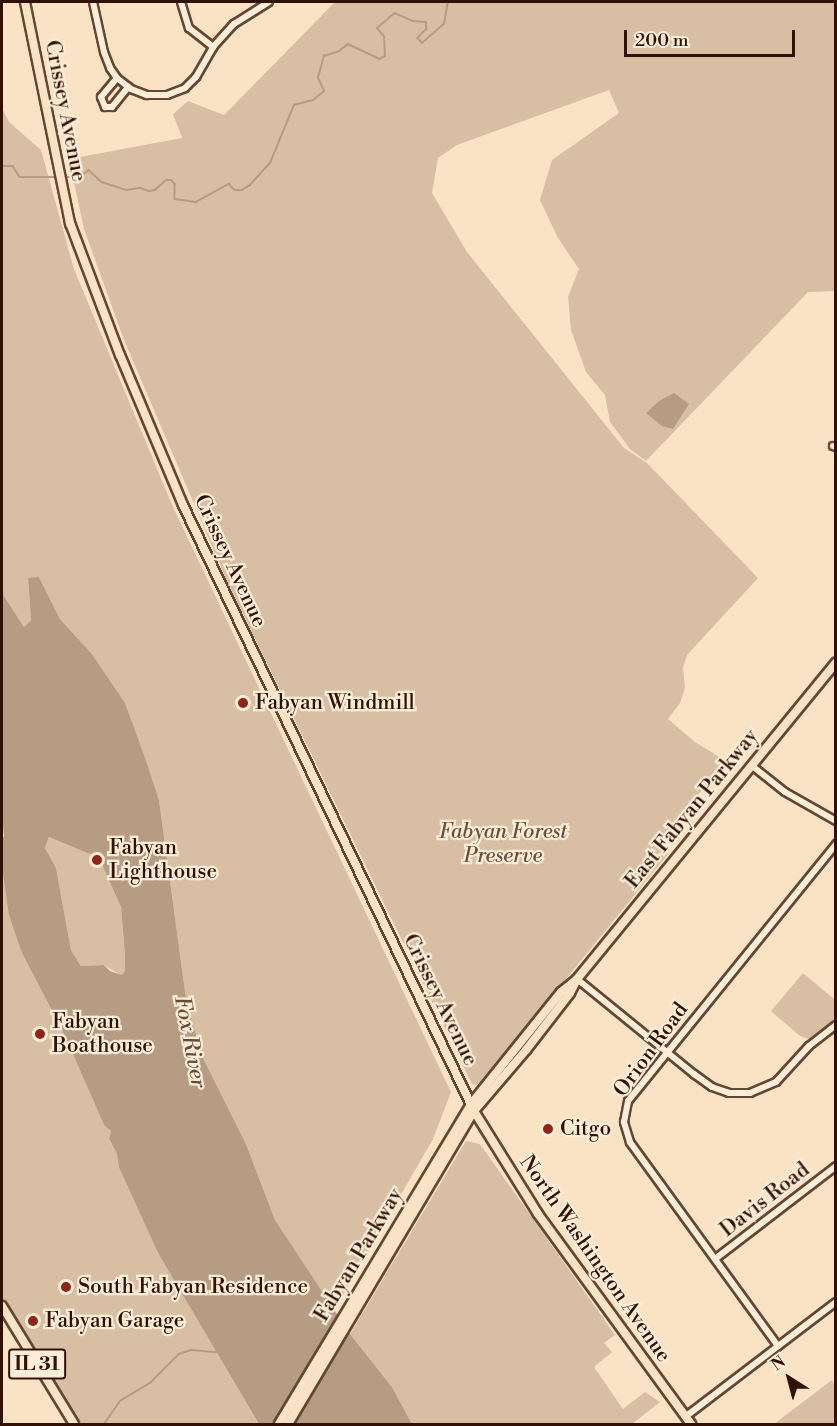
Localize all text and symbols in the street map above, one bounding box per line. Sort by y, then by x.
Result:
scale bar [627,18,798,56]
text: 200 m [635,29,689,52]
street label: Crissey Avenue [39,38,91,184]
street label: Crissey Avenue [188,491,272,631]
place label: Fabyan Windmill [255,690,415,716]
marker: Fabyan Windmill [236,696,250,710]
street label: East Fabyan Parkway [620,724,764,894]
park label: Fabyan Forest Preserve [439,819,567,869]
place label: Fabyan Lighthouse [109,835,217,885]
marker: Fabyan Lighthouse [90,853,104,867]
street label: Crissey Avenue [397,930,483,1070]
water label: Fox River [168,994,212,1090]
street label: Orion Road [608,998,694,1102]
place label: Fabyan Boathouse [52,1009,153,1059]
marker: Fabyan Boathouse [33,1027,47,1041]
place label: Citgo [560,1116,611,1142]
marker: Citgo [541,1122,555,1136]
street label: North Washington Avenue [514,1151,676,1367]
street label: Davis Road [715,1157,815,1243]
street label: Fabyan Parkway [309,1184,409,1326]
place label: South Fabyan Residence [78,1274,308,1300]
marker: South Fabyan Residence [59,1280,73,1294]
place label: Fabyan Garage [45,1308,184,1334]
marker: Fabyan Garage [26,1314,40,1328]
road number: IL 31 [7,1347,67,1381]
north arrow [759,1348,819,1408]
text: N [767,1352,789,1375]

